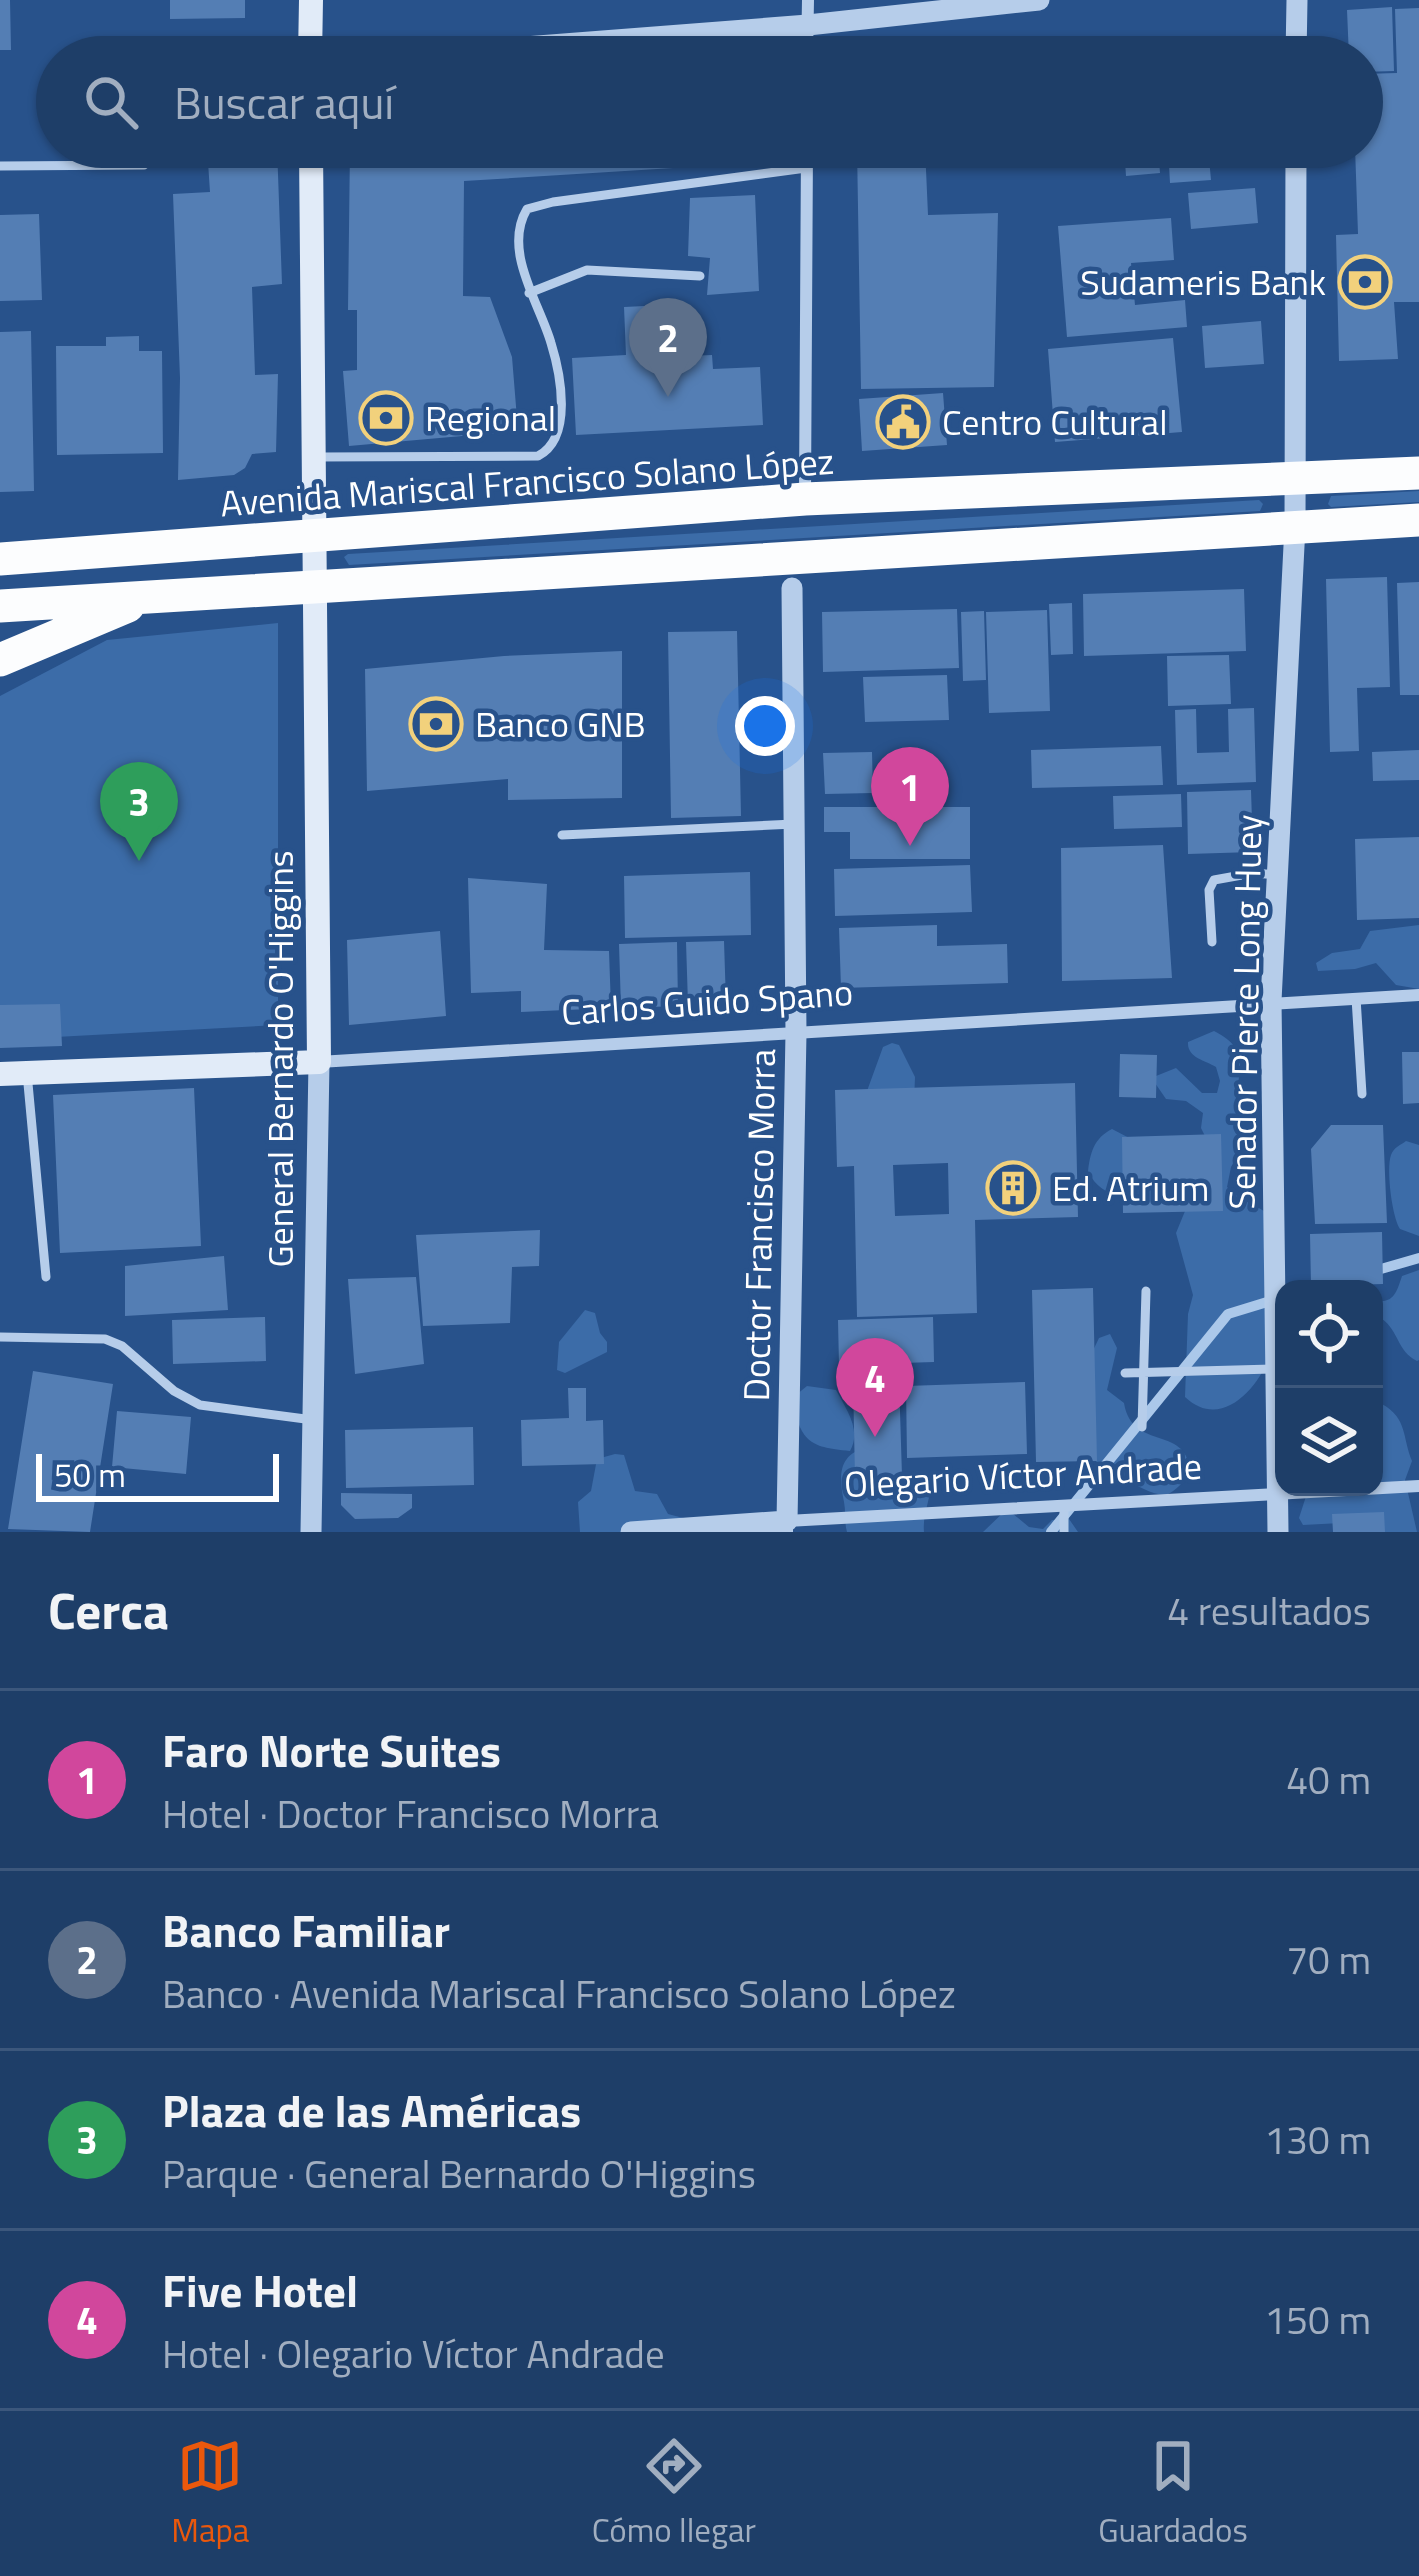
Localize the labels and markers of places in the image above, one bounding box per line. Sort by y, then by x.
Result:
place label: Sudameris Bank [1080,254,1326,309]
bank icon: Sudameris Bank [1337,254,1393,310]
pin: 2 [629,298,707,397]
bank icon: Regional [358,390,414,446]
place label: Regional [425,390,556,445]
public building icon: Centro Cultural [875,394,931,450]
place label: Centro Cultural [942,394,1167,449]
bank icon: Banco GNB [408,696,464,752]
place label: Banco GNB [475,696,646,751]
pin: 1 [871,747,949,846]
pin: 3 [100,762,178,861]
building icon: Ed. Atrium [985,1160,1041,1216]
place label: Ed. Atrium [1052,1160,1209,1215]
pin: 4 [836,1338,914,1437]

